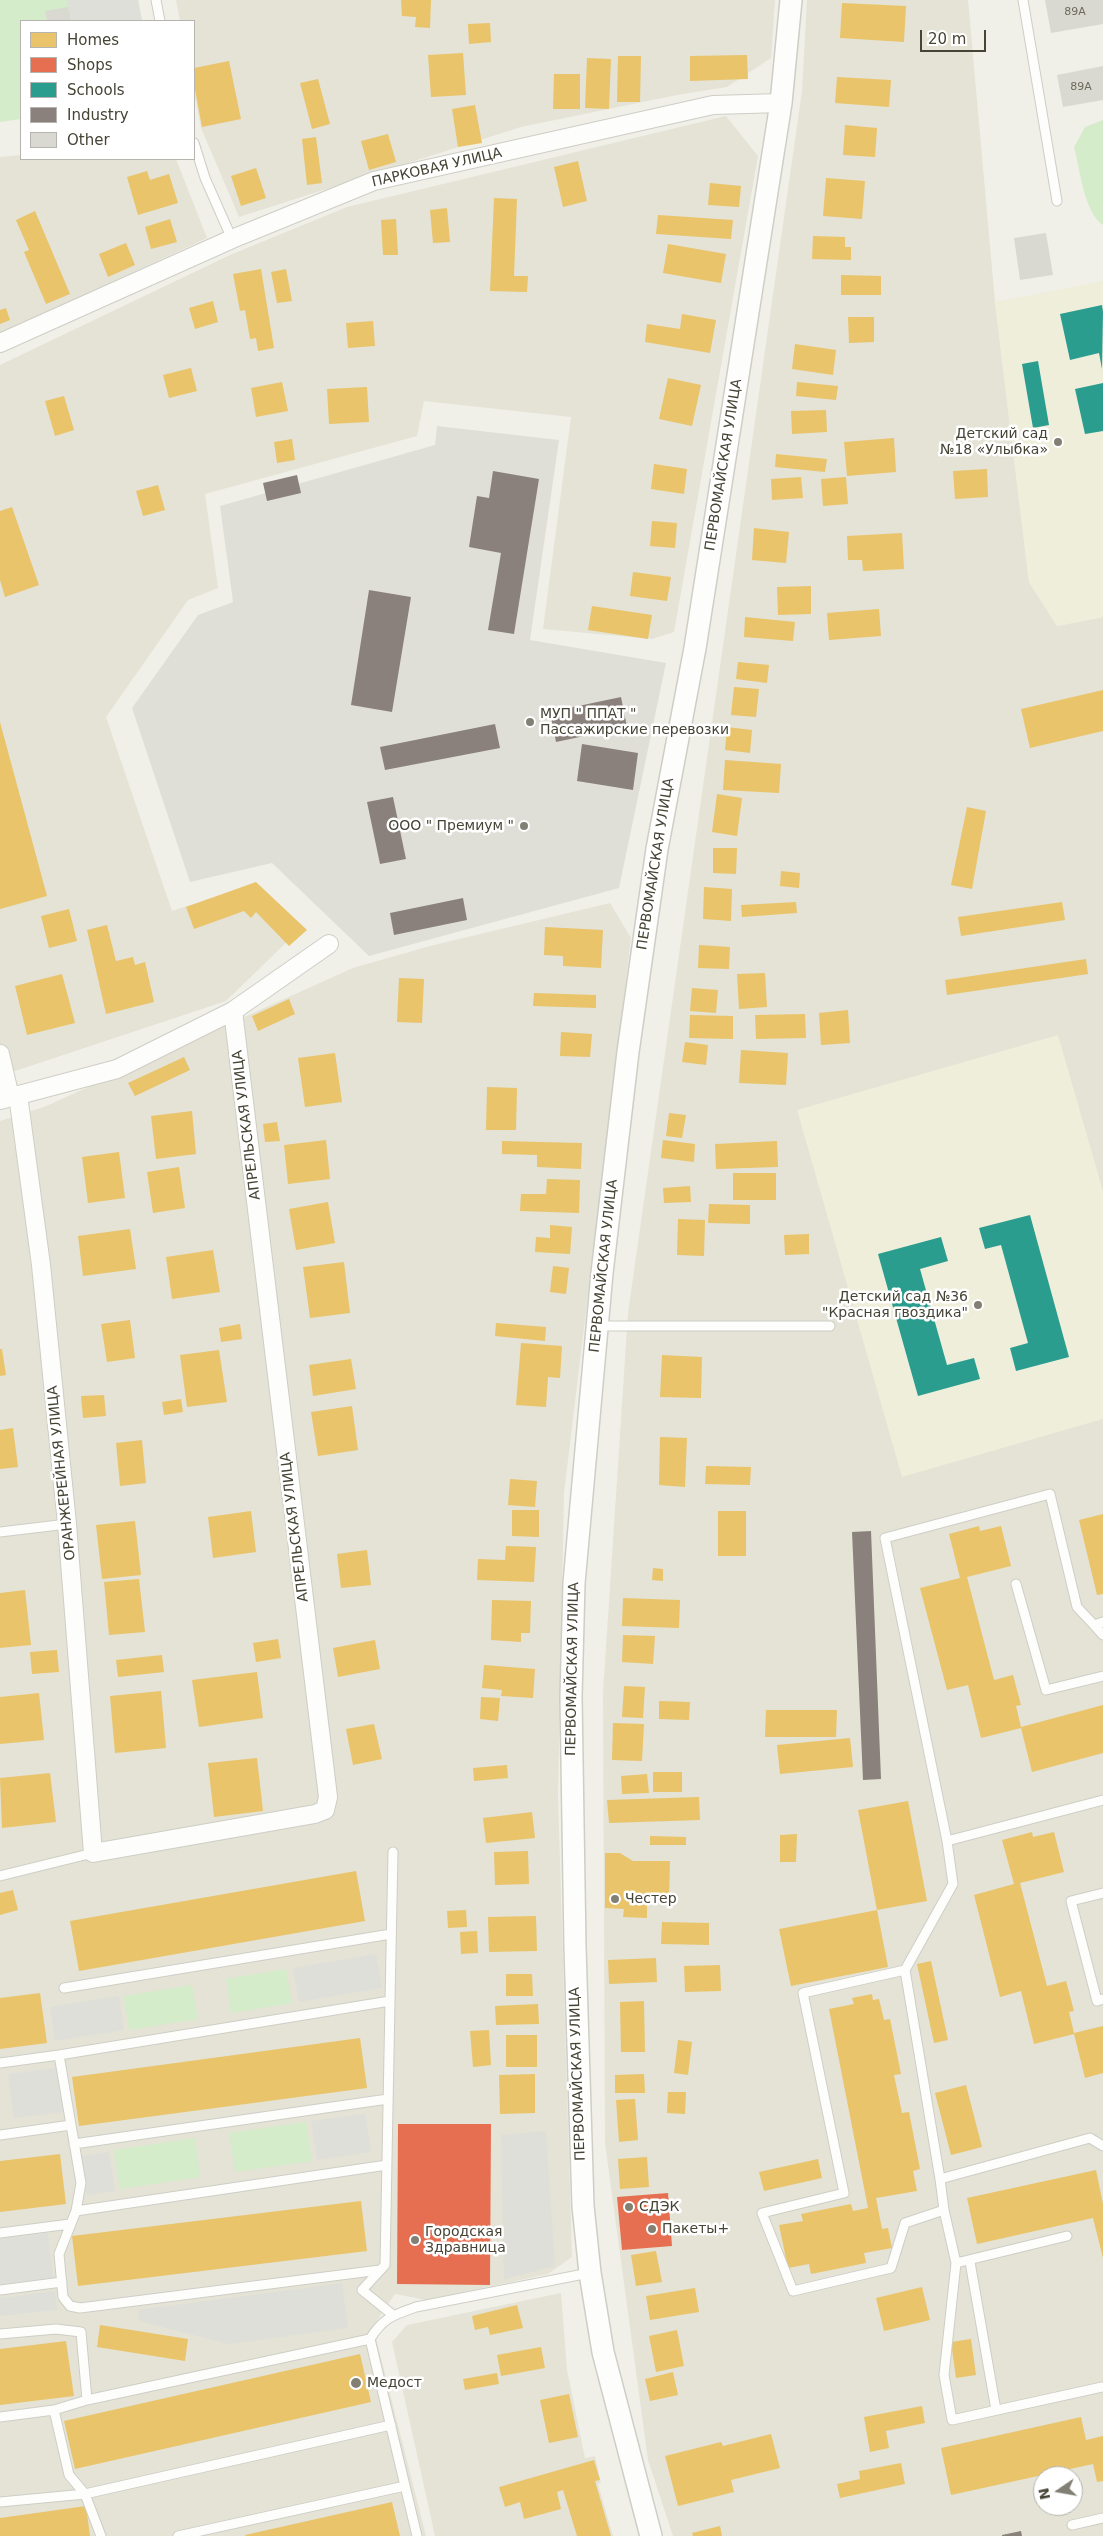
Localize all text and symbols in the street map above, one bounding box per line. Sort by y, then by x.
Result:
house number: 89А [1064,5,1086,19]
legend [20,20,195,160]
scale bar [923,20,989,52]
text: 20 m [928,30,966,48]
text: Homes [67,31,119,49]
text: Shops [67,56,113,74]
house number: 89А [1070,80,1092,94]
text: Schools [67,81,125,99]
text: Industry [67,106,129,124]
text: Other [67,131,110,149]
street label: ПАРКОВАЯ УЛИЦА [370,145,504,191]
street label: ПЕРВОМАЙСКАЯ УЛИЦА [702,378,746,552]
place label: Детский сад №18 «Улыбка» [940,426,1048,458]
marker: Детский сад №18 «Улыбка» [1052,436,1064,448]
place label: МУП " ППАТ " Пассажирские перевозки [540,706,729,739]
marker: МУП " ППАТ " Пассажирские перевозки [524,716,536,728]
street label: ПЕРВОМАЙСКАЯ УЛИЦА [634,777,678,951]
place label: ООО " Премиум " [388,818,514,834]
marker: ООО " Премиум " [518,820,530,832]
street label: АПРЕЛЬСКАЯ УЛИЦА [229,1049,265,1201]
street label: ПЕРВОМАЙСКАЯ УЛИЦА [587,1179,621,1353]
place label: Детский сад №36 "Красная гвоздика" [822,1289,968,1321]
marker: Детский сад №36 "Красная гвоздика" [972,1299,984,1311]
street label: ОРАНЖЕРЕЙНАЯ УЛИЦА [44,1385,80,1561]
street label: АПРЕЛЬСКАЯ УЛИЦА [277,1451,313,1603]
street label: ПЕРВОМАЙСКАЯ УЛИЦА [563,1582,583,1756]
place label: Честер [625,1891,677,1907]
marker: Честер [609,1893,621,1905]
street label: ПЕРВОМАЙСКАЯ УЛИЦА [567,1987,589,2161]
place label: СДЭК [639,2199,679,2215]
marker: СДЭК [623,2201,635,2213]
place label: Пакеты+ [662,2221,729,2237]
marker: Пакеты+ [646,2223,658,2235]
place label: Городская Здравница [425,2224,506,2256]
marker: Городская Здравница [409,2234,421,2246]
place label: Медост [367,2375,422,2391]
marker: Медост [349,2376,363,2390]
north arrow [1033,2466,1083,2516]
text: N [1035,2487,1053,2501]

